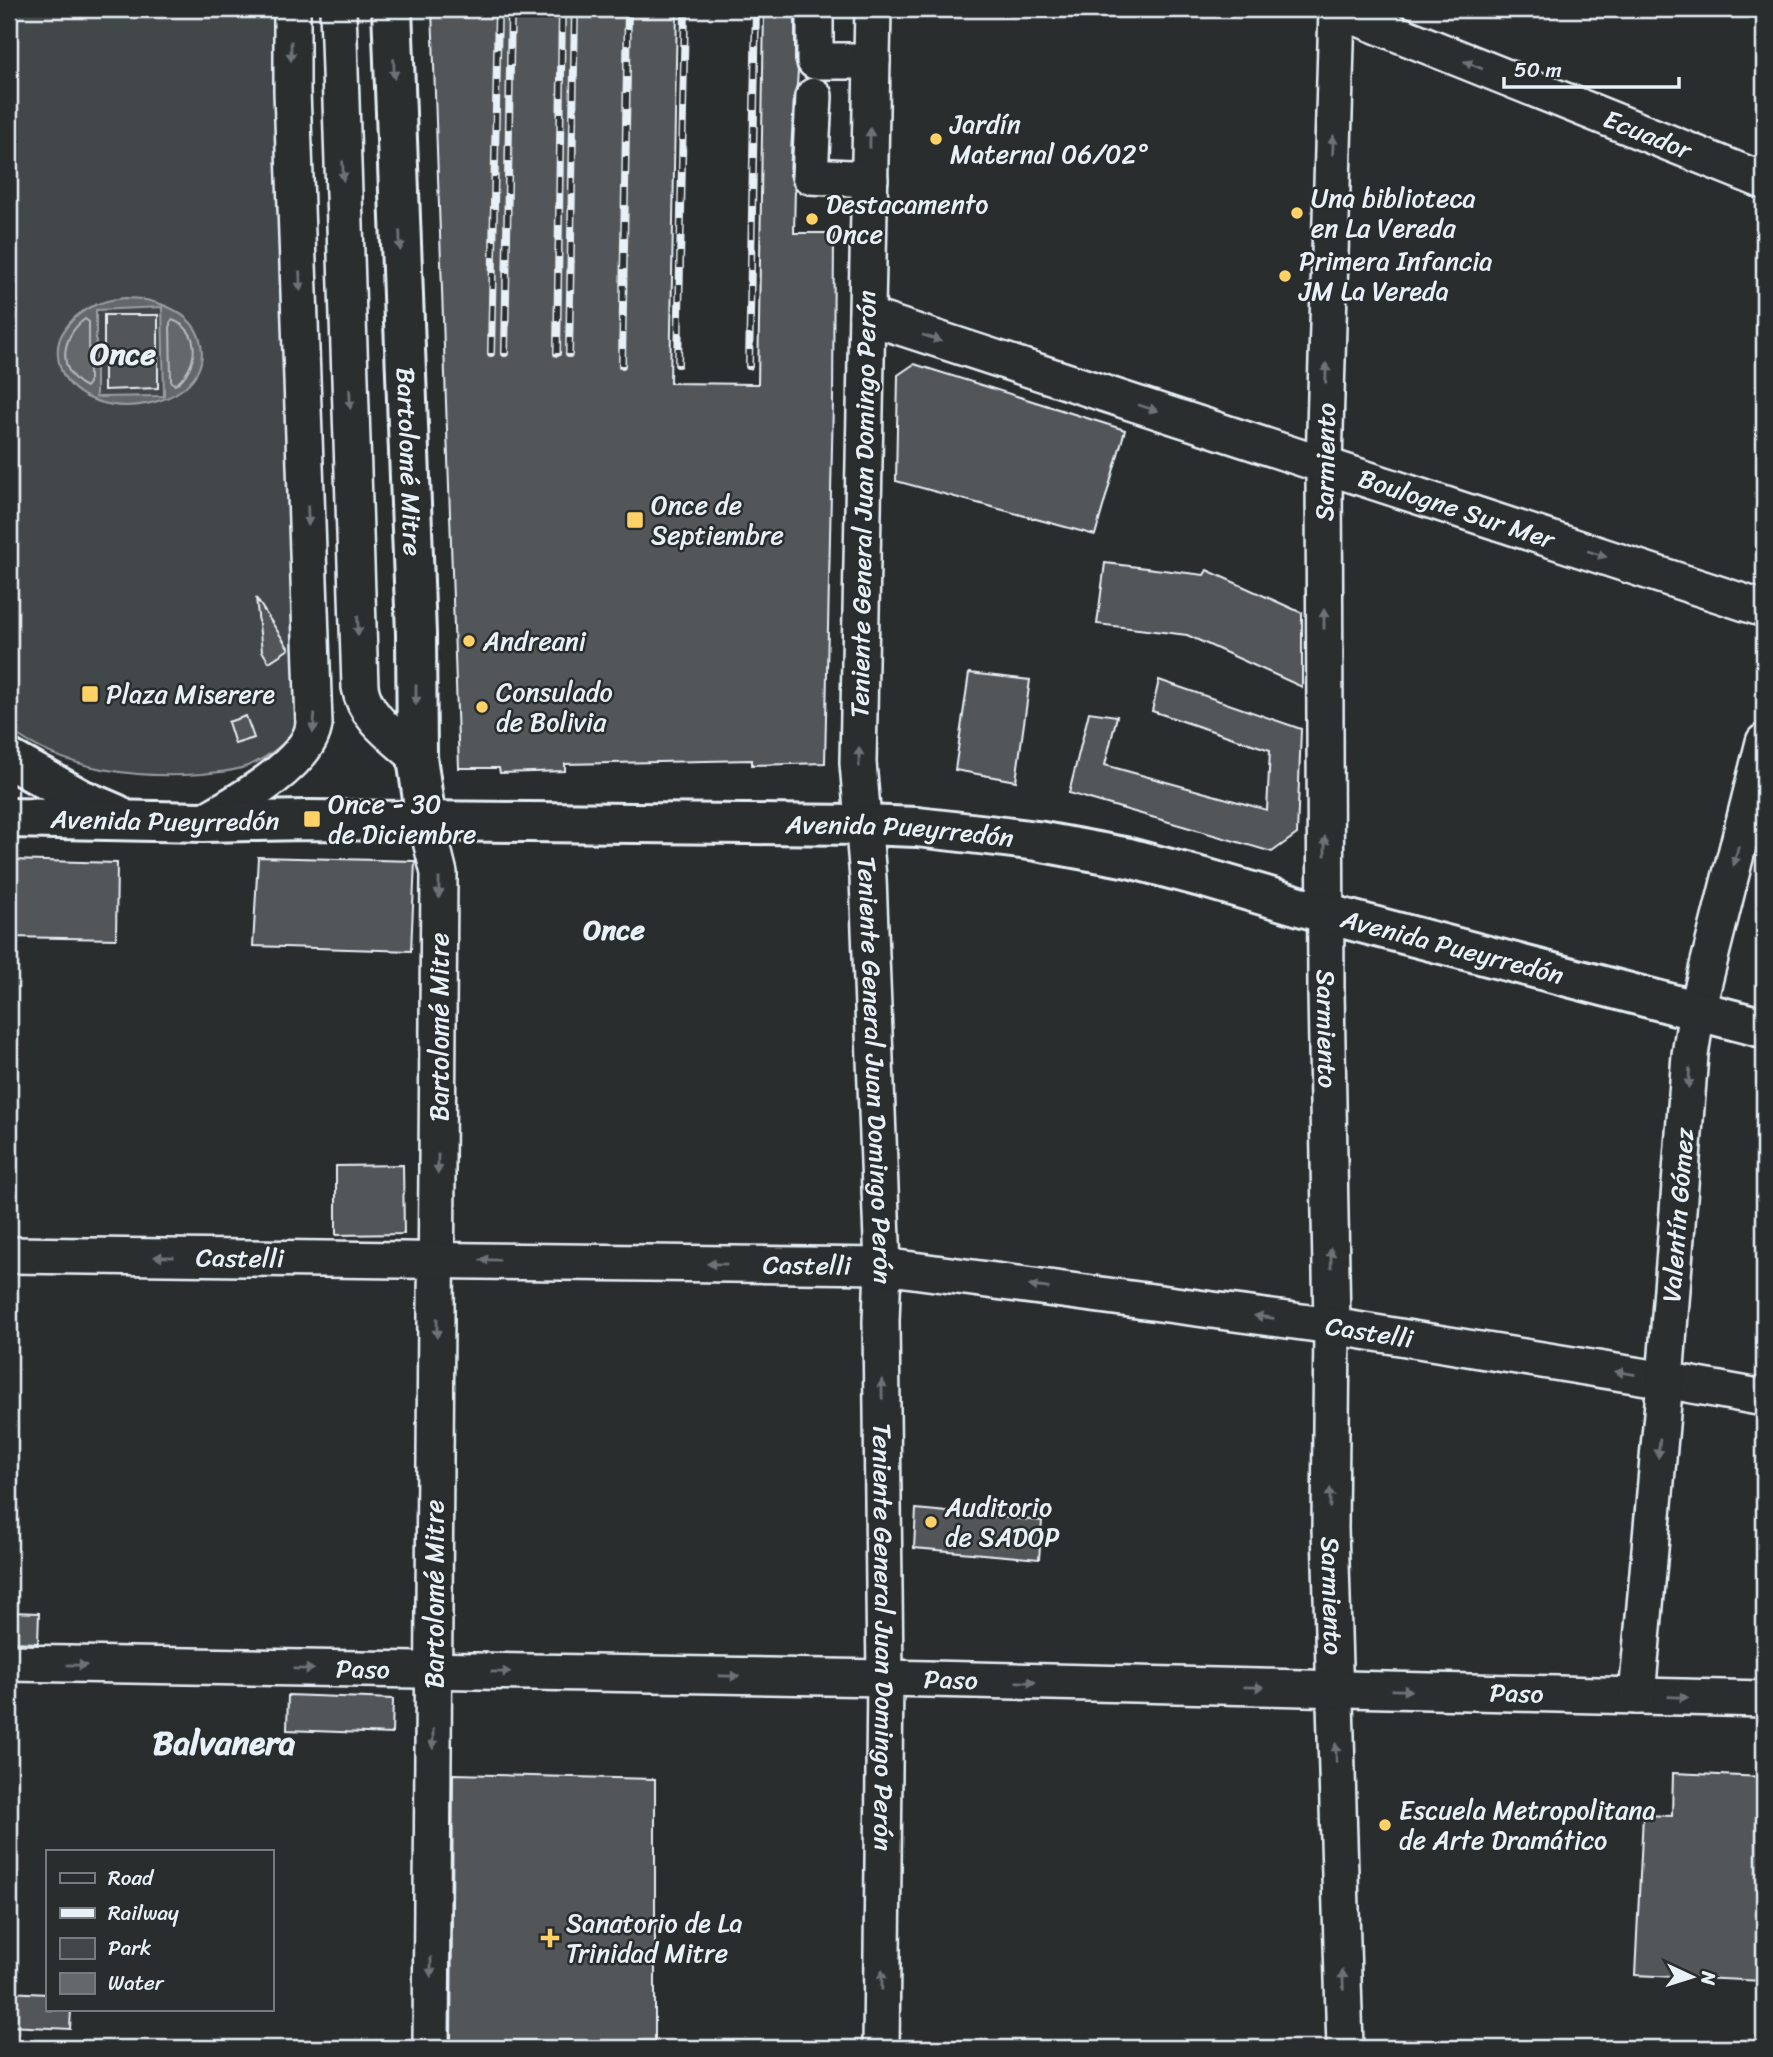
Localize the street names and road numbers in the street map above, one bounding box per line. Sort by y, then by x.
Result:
street label: Ecuador [1597,96,1700,173]
street label: Teniente General Juan Domingo Perón [836,290,890,718]
street label: Bartolomé Mitre [383,366,436,557]
street label: Sarmiento [1301,402,1349,522]
street label: Boulogne Sur Mer [1352,455,1562,563]
street label: Avenida Pueyrredón [49,796,280,845]
street label: Avenida Pueyrredón [784,801,1016,861]
street label: Teniente General Juan Domingo Perón [843,855,906,1285]
street label: Avenida Pueyrredón [1335,895,1569,998]
street label: Bartolomé Mitre [416,933,462,1121]
street label: Sarmiento [1303,969,1351,1088]
street label: Valentín Gómez [1648,1125,1707,1304]
street label: Castelli [196,1234,285,1281]
street label: Castelli [763,1241,852,1289]
street label: Castelli [1322,1302,1417,1362]
street label: Teniente General Juan Domingo Perón [859,1423,908,1851]
street label: Bartolomé Mitre [411,1500,457,1688]
street label: Sarmiento [1307,1536,1357,1656]
street label: Paso [336,1646,390,1693]
street label: Paso [923,1656,978,1703]
street label: Paso [1489,1669,1544,1717]

